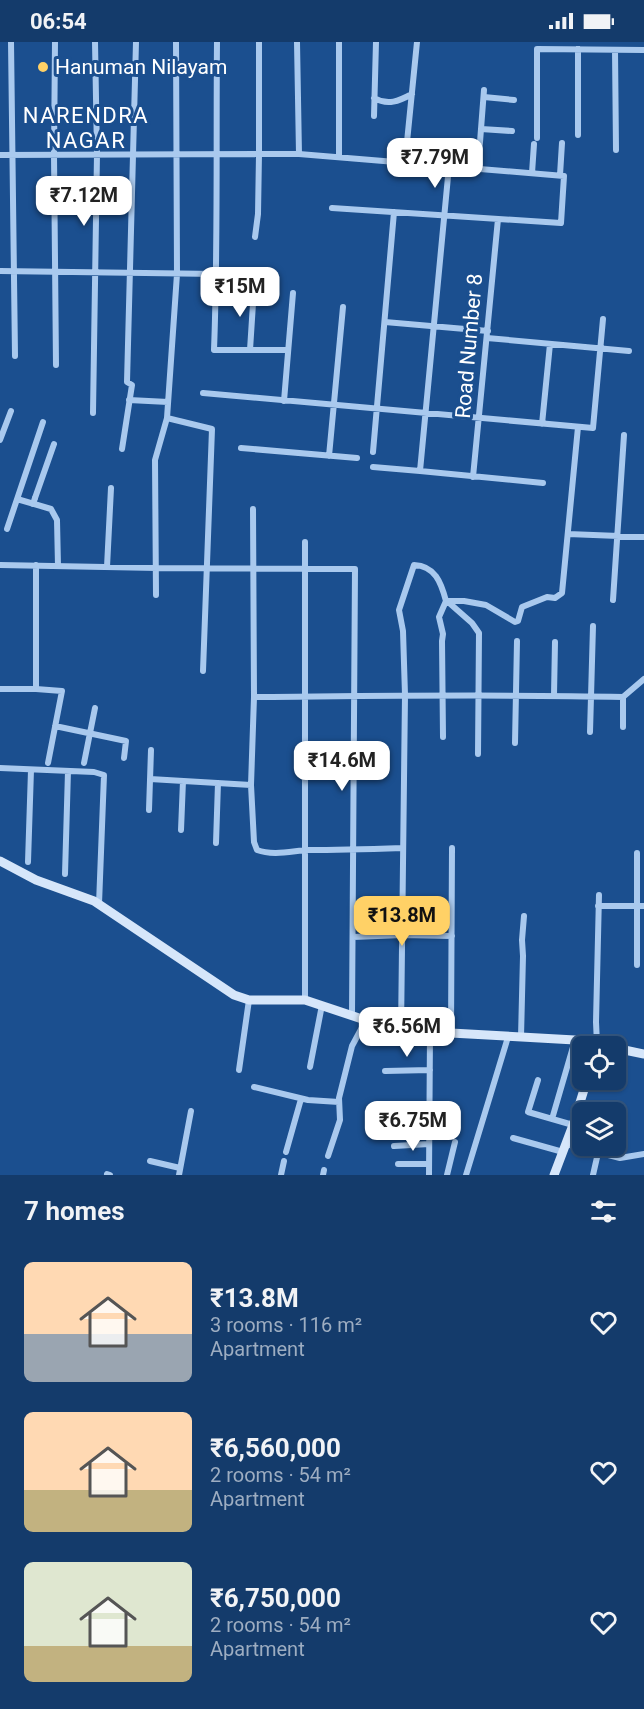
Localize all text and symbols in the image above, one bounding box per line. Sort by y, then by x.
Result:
text: 06:54 [30,9,87,34]
place label: Hanuman Nilayam [55,55,227,79]
marker: Hanuman Nilayam [36,60,50,74]
district label: NARENDRA NAGAR [23,103,149,153]
pin: ₹7.79M [386,138,484,189]
text: ₹7.79M [401,145,469,169]
pin: ₹7.12M [35,176,133,227]
text: ₹7.12M [50,183,118,207]
pin: ₹15M [204,267,276,318]
street label: Road Number 8 [451,273,487,419]
text: ₹15M [215,274,265,298]
pin: ₹14.6M [293,741,391,792]
text: ₹14.6M [308,748,376,772]
pin: ₹13.8M [353,896,451,947]
text: ₹13.8M [368,903,436,927]
pin: ₹6.56M [358,1007,456,1058]
text: ₹6.56M [373,1014,441,1038]
map controls [572,1036,626,1156]
button: locate [572,1036,626,1090]
pin: ₹6.75M [364,1101,462,1152]
button: layers [572,1102,626,1156]
text: ₹6.75M [379,1108,447,1132]
icon: filters [587,1195,620,1228]
text: 7 homes [24,1196,125,1226]
text: ₹13.8M [210,1283,299,1313]
icon: home [72,1286,144,1358]
icon: heart [587,1306,620,1339]
text: 3 rooms · 116 m² [210,1313,362,1337]
text: Apartment [210,1337,305,1361]
text: ₹6,560,000 [210,1433,341,1463]
icon: home [72,1436,144,1508]
icon: heart [587,1456,620,1489]
text: 2 rooms · 54 m² [210,1463,351,1487]
text: Apartment [210,1487,305,1511]
text: ₹6,750,000 [210,1583,341,1613]
icon: home [72,1586,144,1658]
icon: heart [587,1606,620,1639]
text: 2 rooms · 54 m² [210,1613,351,1637]
text: Apartment [210,1637,305,1661]

